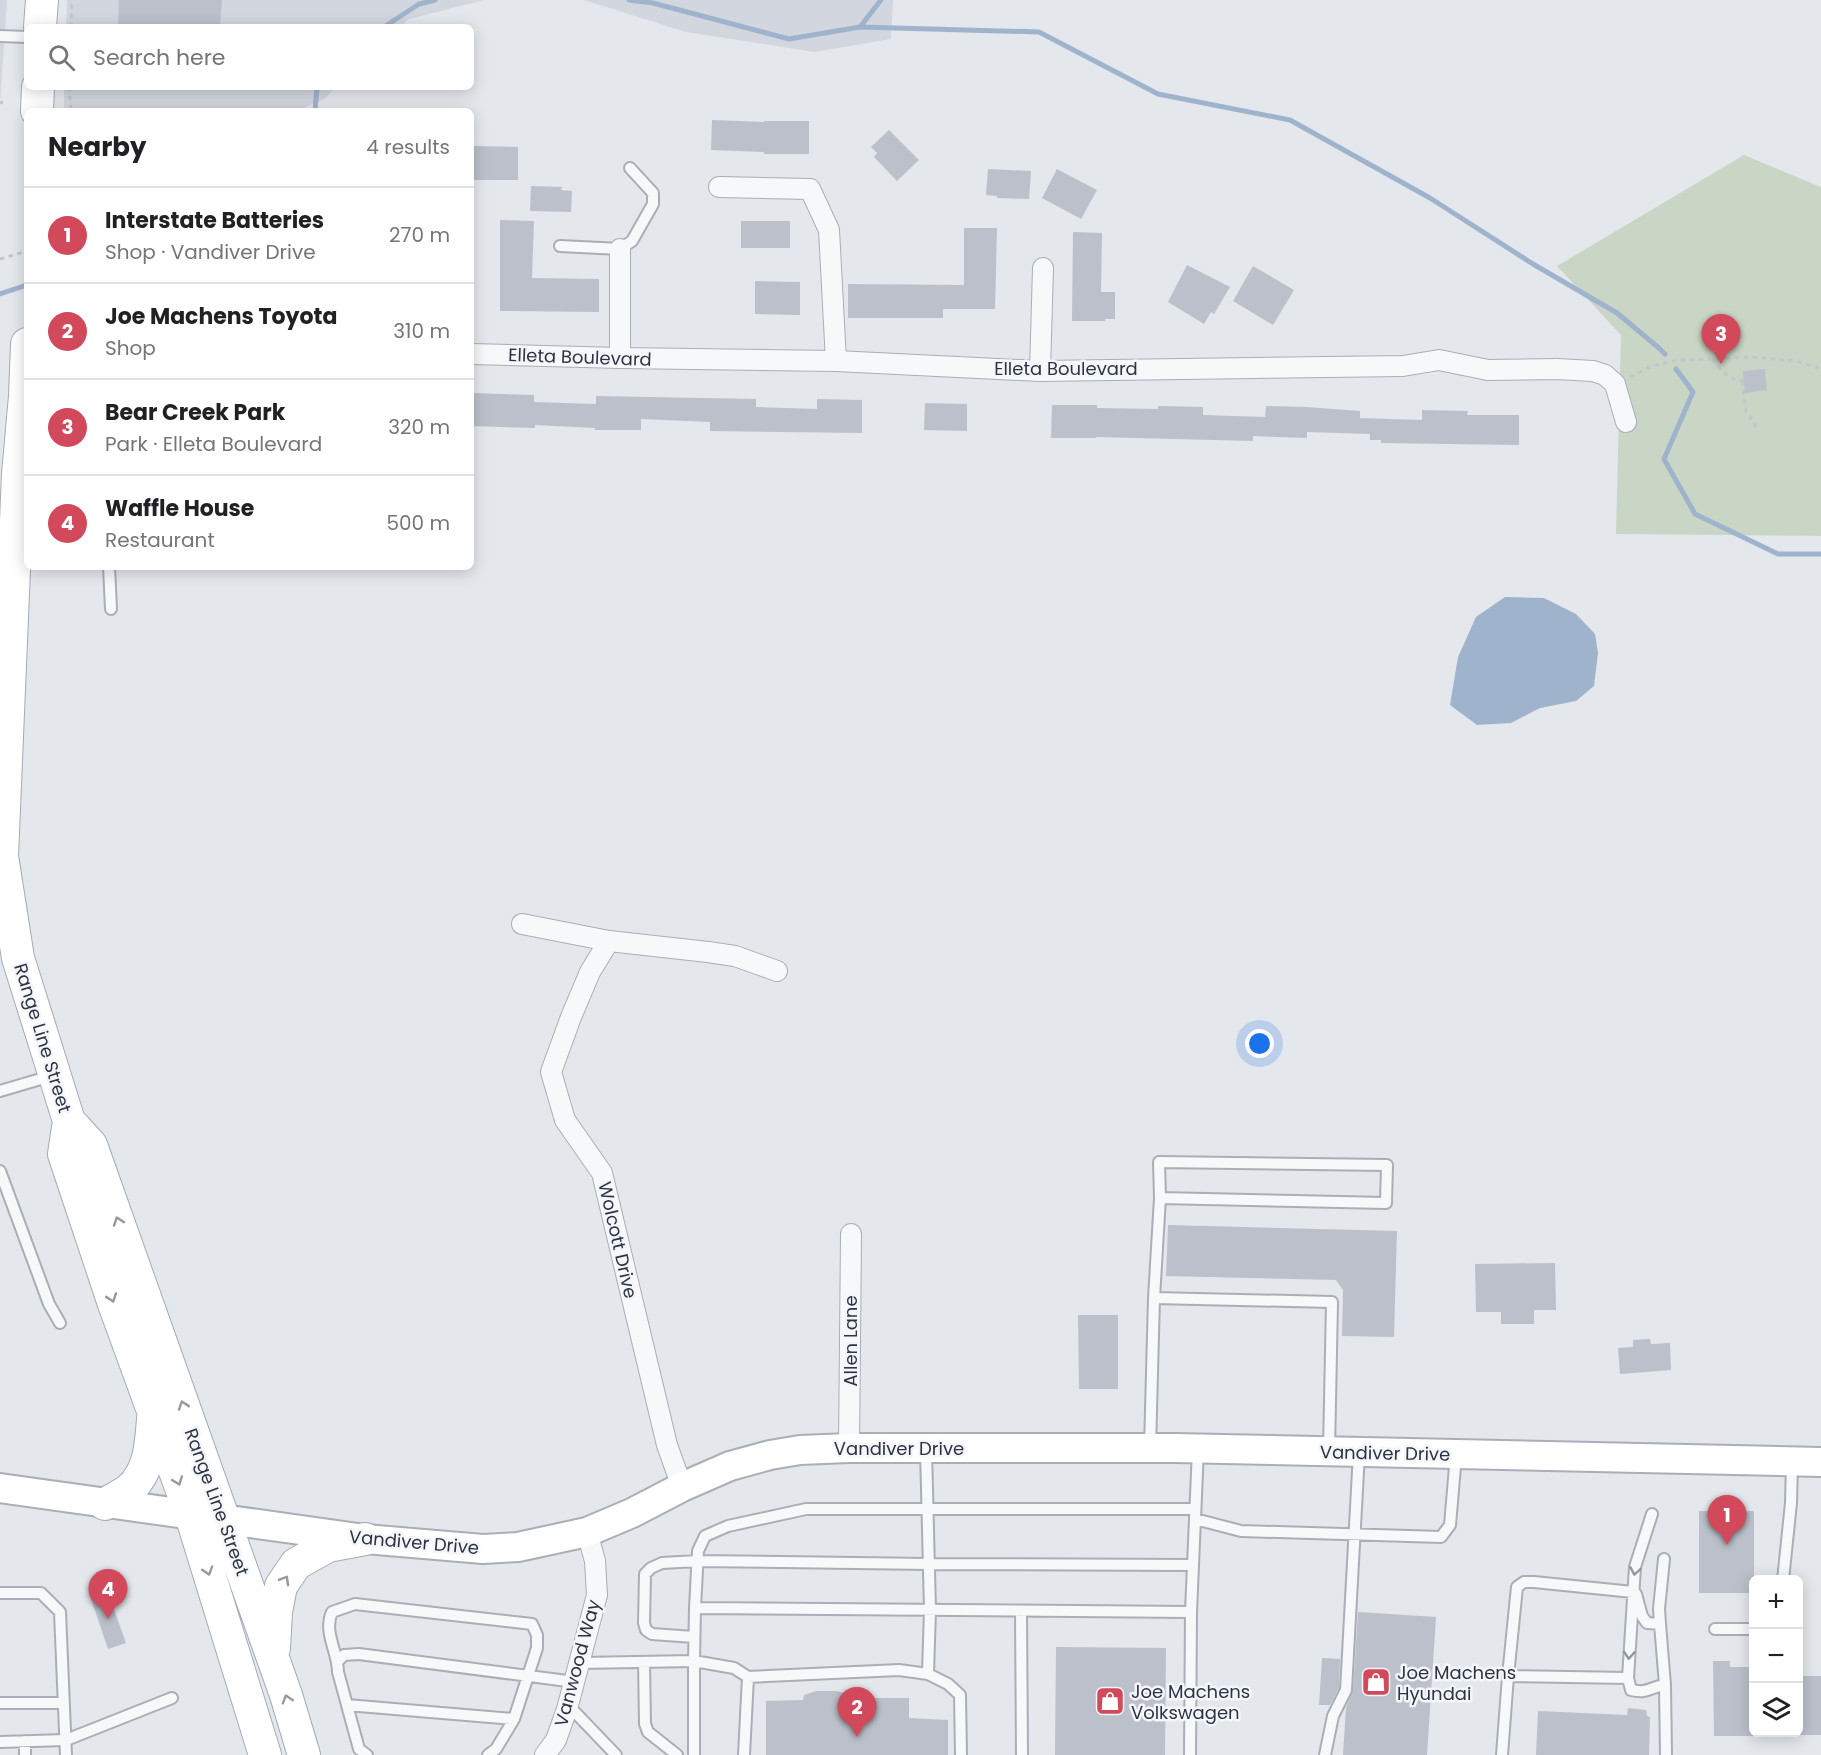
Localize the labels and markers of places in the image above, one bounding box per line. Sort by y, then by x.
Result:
pin: 3 [1702,314,1740,364]
pin: 1 [1708,1496,1746,1545]
pin: 4 [88,1570,128,1619]
place label: Joe Machens Hyundai [1397,1660,1516,1706]
shop icon: Joe Machens Hyundai [1360,1666,1392,1698]
place label: Joe Machens Volkswagen [1131,1679,1250,1725]
shop icon: Joe Machens Volkswagen [1094,1685,1126,1717]
pin: 2 [838,1688,876,1737]

